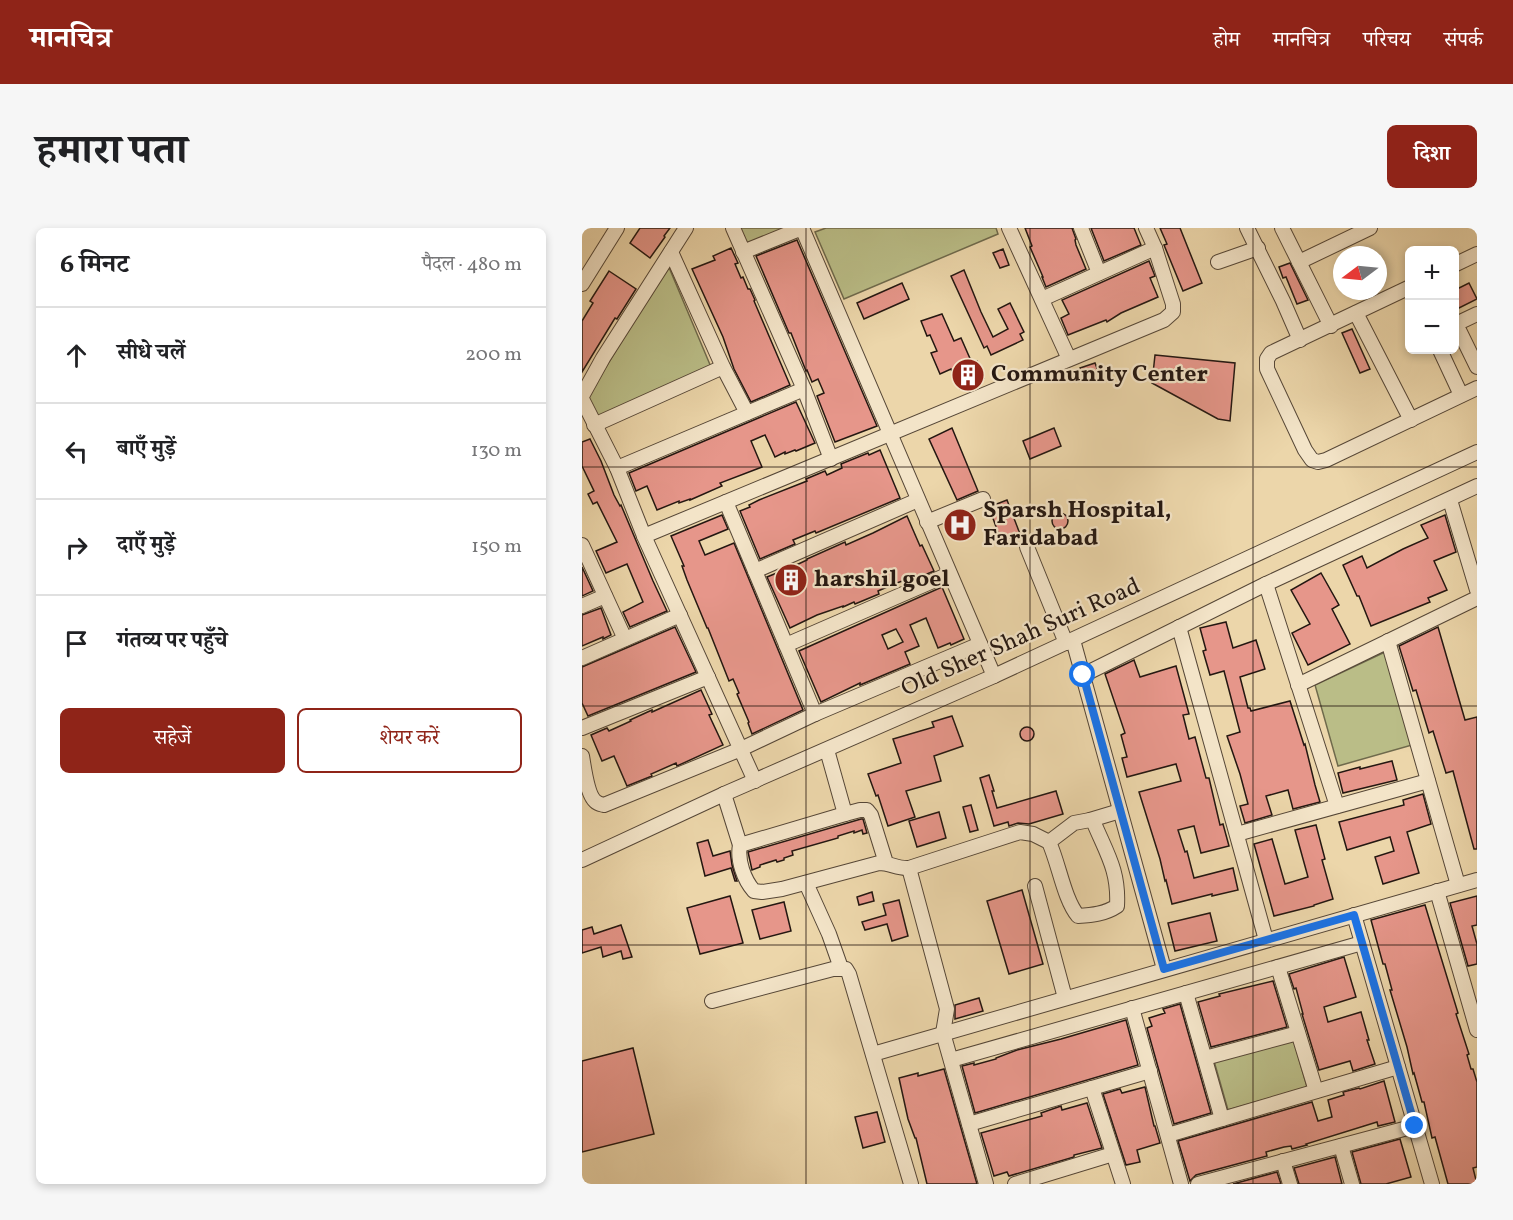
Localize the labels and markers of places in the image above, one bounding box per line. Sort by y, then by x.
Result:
building icon: Community Center [950,357,986,393]
place label: Community Center [991,358,1208,392]
place label: Sparsh Hospital, Faridabad [983,494,1172,556]
hospital icon: Sparsh Hospital, Faridabad [942,507,978,543]
building icon: harshil goel [773,562,809,598]
place label: harshil goel [814,563,950,597]

